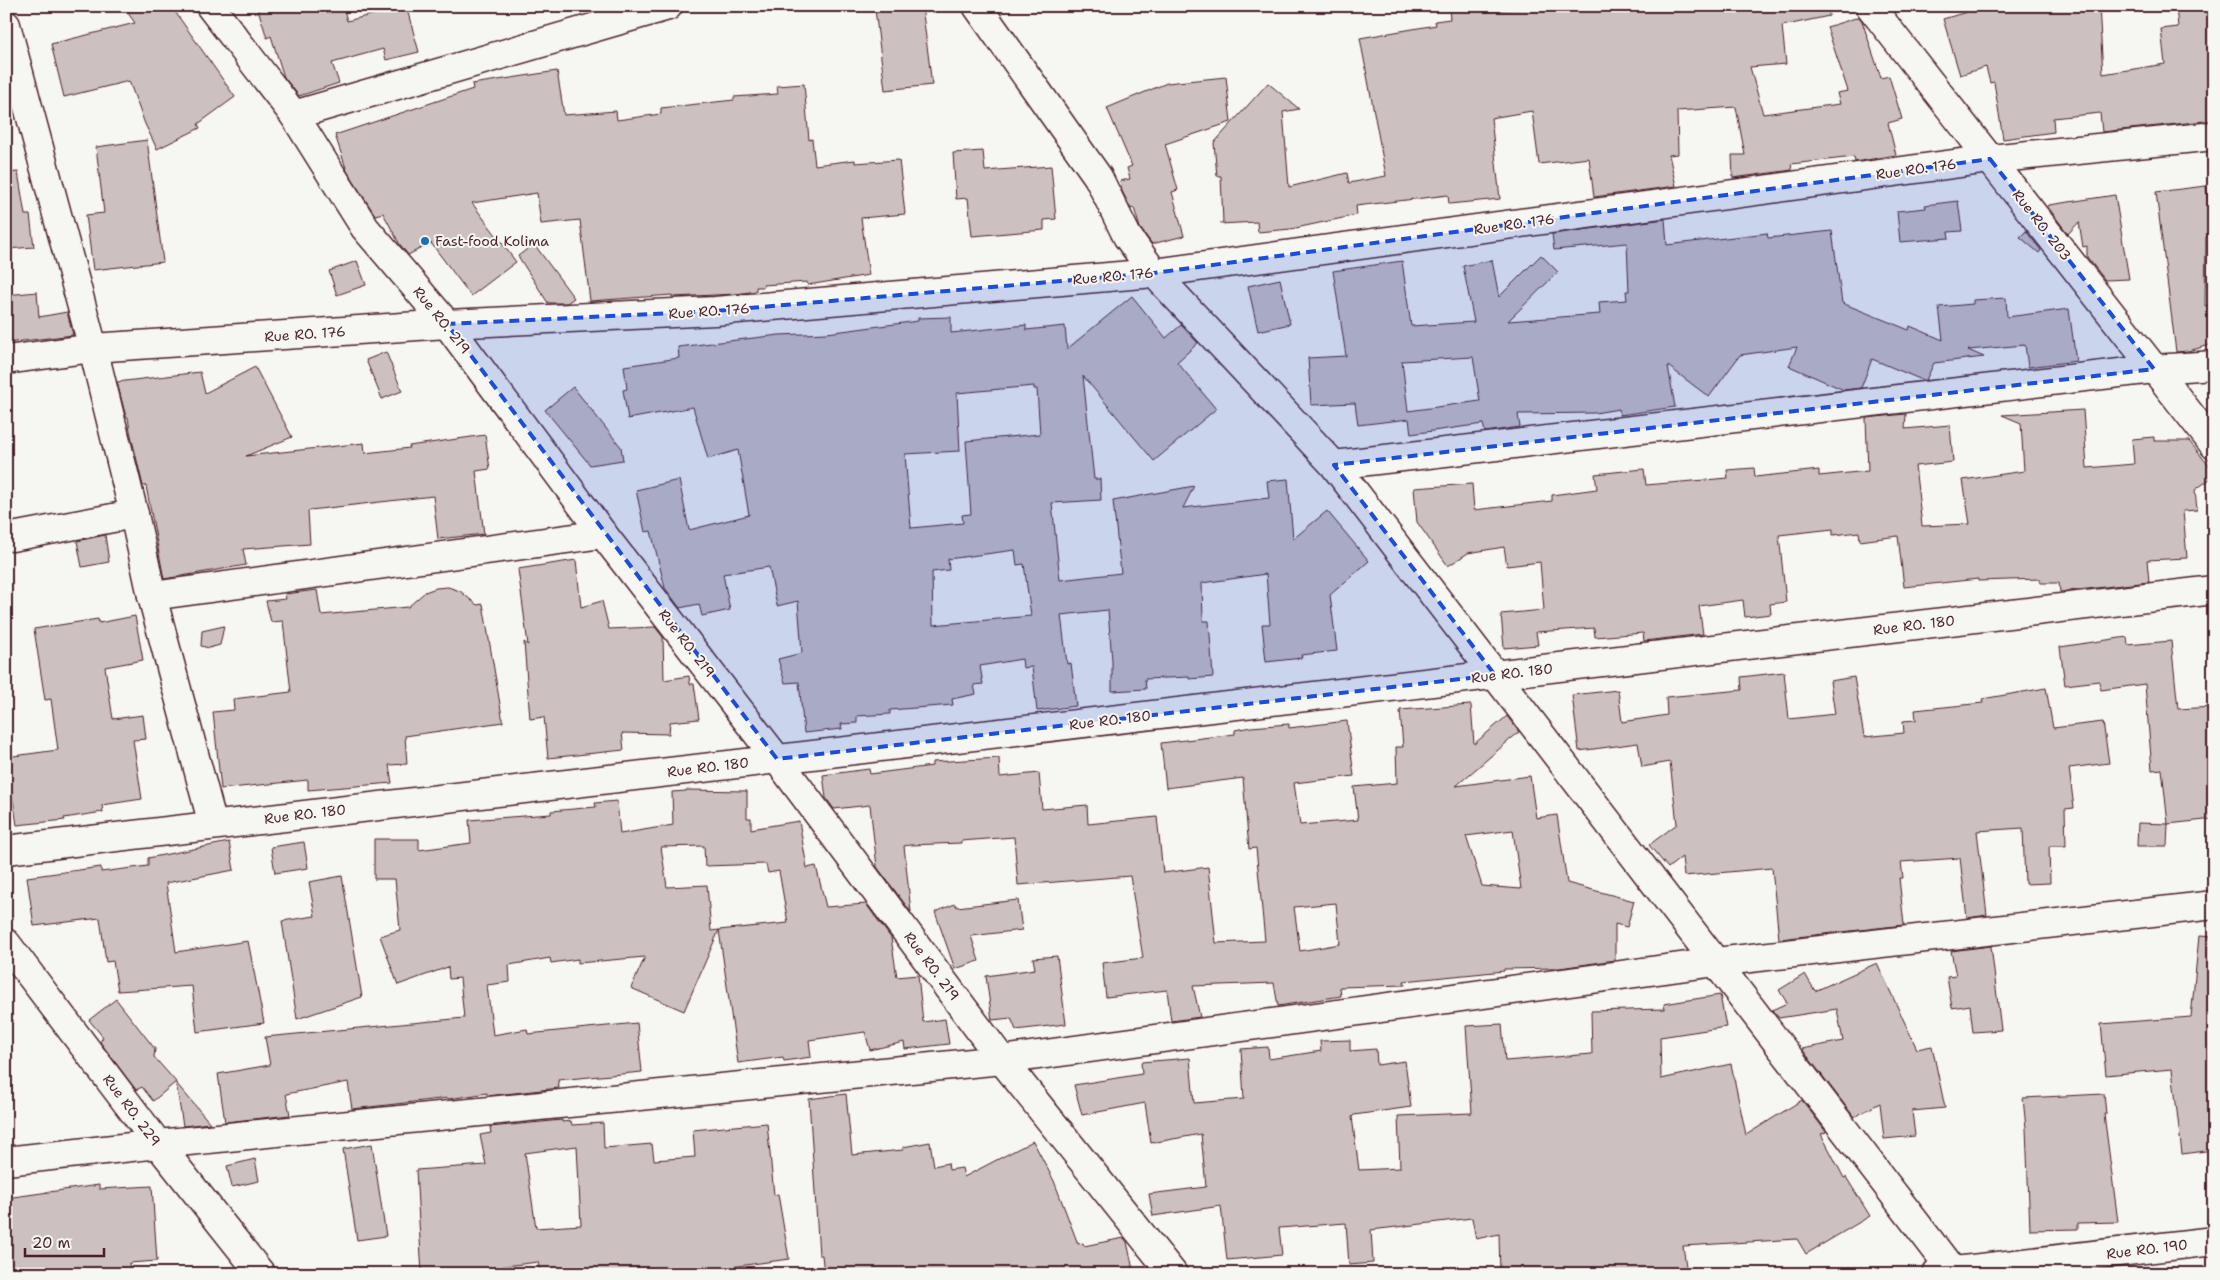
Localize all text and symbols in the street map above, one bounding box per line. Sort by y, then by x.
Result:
street label: Rue RO. 176 [1874,154,1958,184]
street label: Rue RO. 203 [2009,186,2075,264]
street label: Rue RO. 176 [1472,209,1556,239]
place label: Fast-food Kolima [435,232,549,250]
marker: Fast-food Kolima [419,235,431,247]
street label: Rue RO. 176 [1072,263,1154,289]
street label: Rue RO. 219 [409,283,475,357]
street label: Rue RO. 176 [668,299,750,323]
street label: Rue RO. 176 [264,322,346,346]
street label: Rue RO. 219 [655,605,719,681]
street label: Rue RO. 180 [1872,611,1956,639]
street label: Rue RO. 180 [1470,659,1554,687]
street label: Rue RO. 180 [1068,706,1152,734]
street label: Rue RO. 180 [666,753,750,781]
street label: Rue RO. 180 [263,800,347,828]
street label: Rue RO. 219 [900,928,964,1004]
street label: Rue RO. 229 [99,1071,165,1149]
scale bar [25,1225,104,1257]
text: 20 m [32,1233,71,1253]
street label: Rue RO. 190 [2105,1235,2189,1263]

